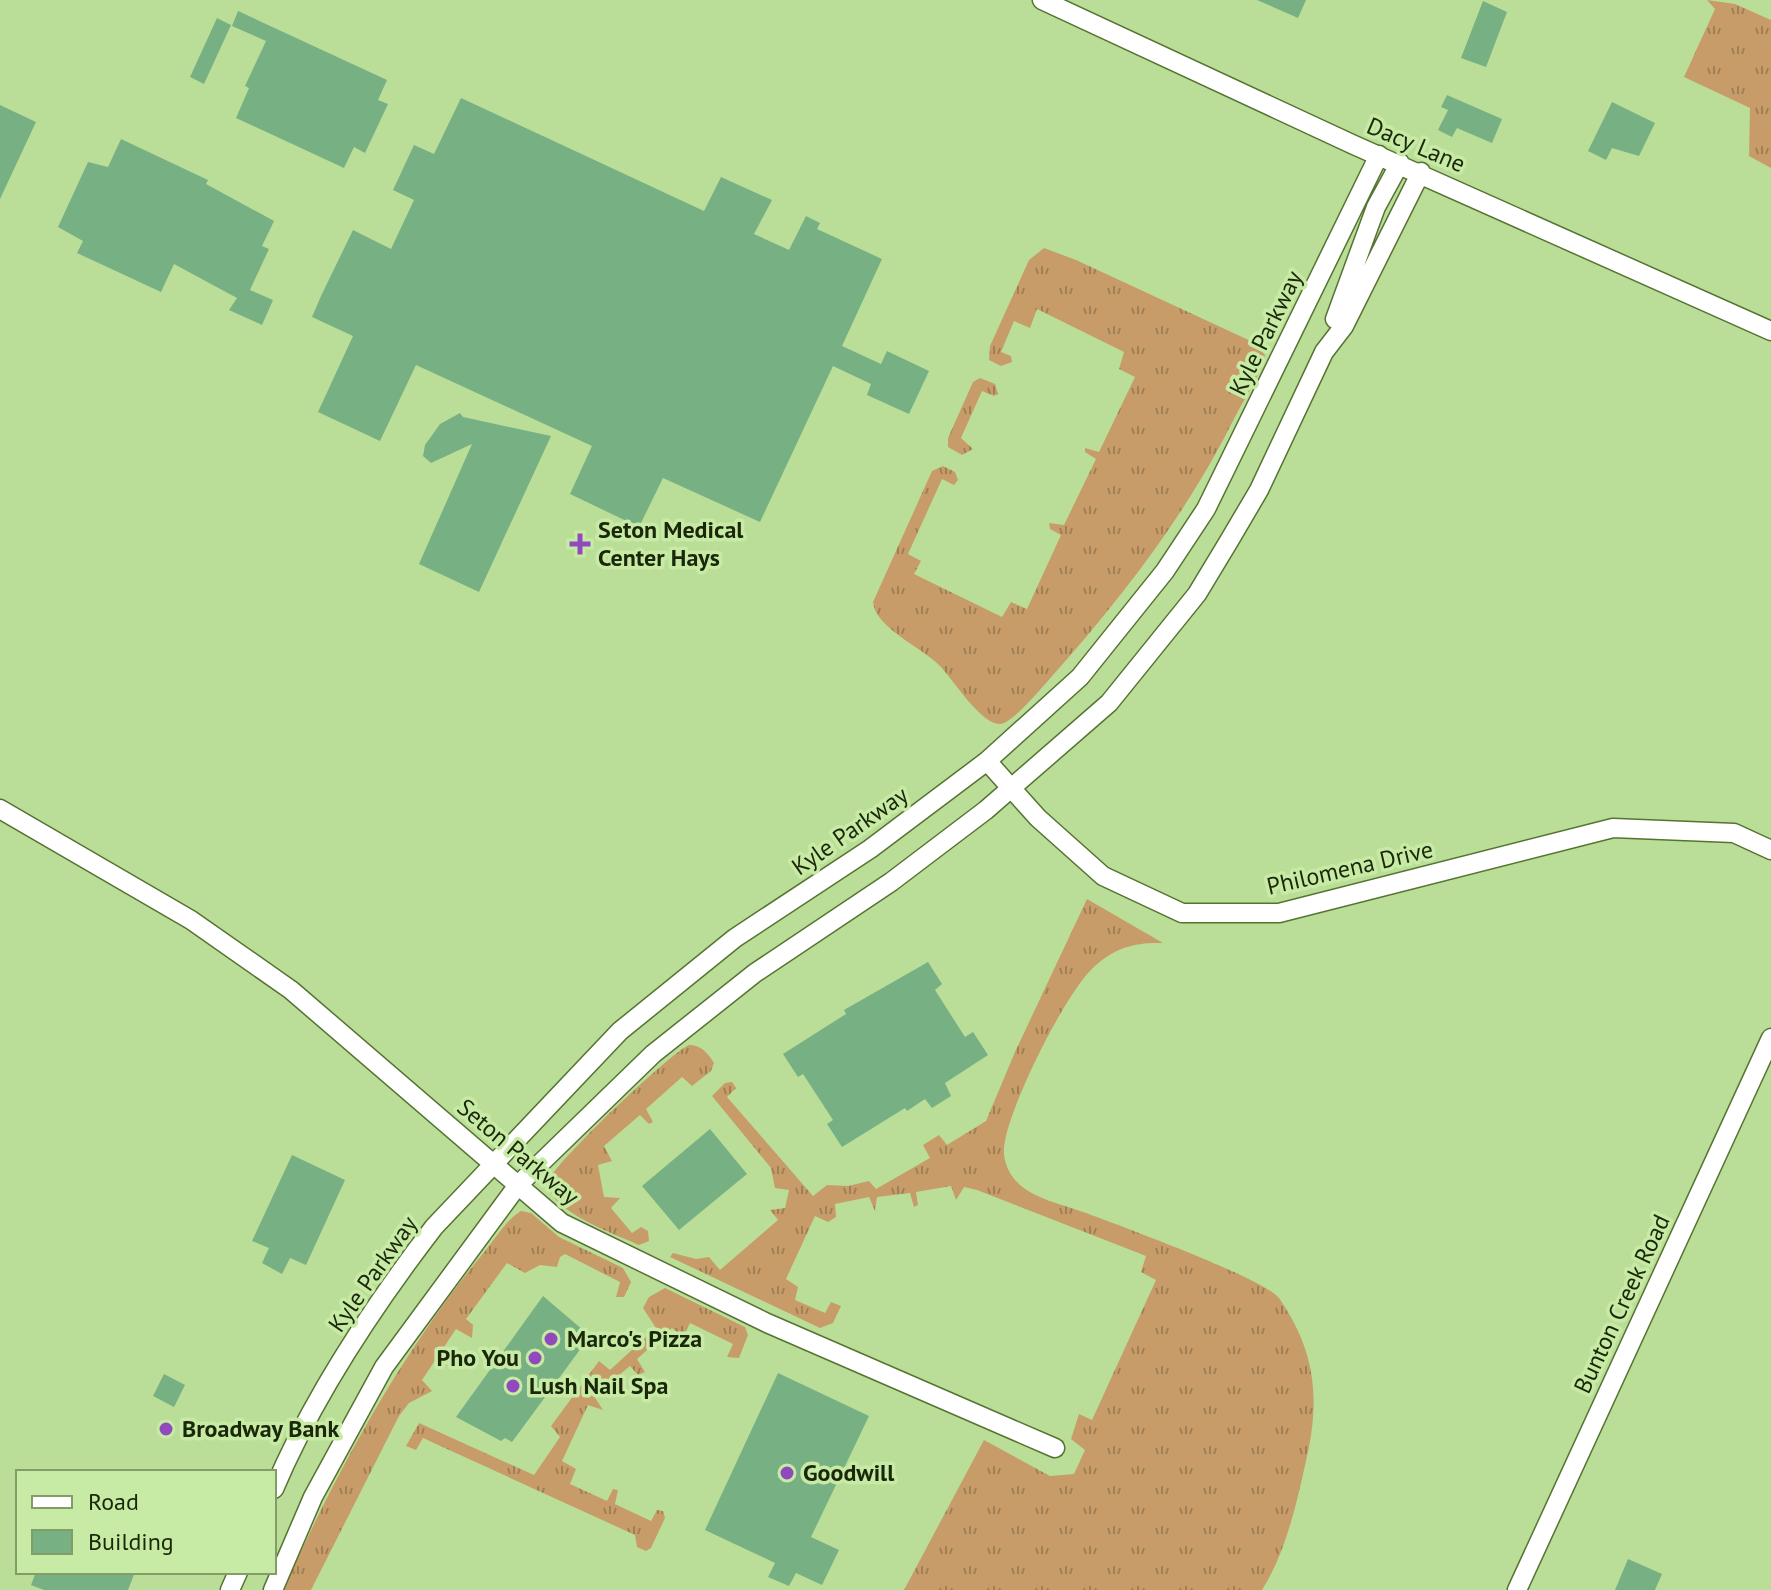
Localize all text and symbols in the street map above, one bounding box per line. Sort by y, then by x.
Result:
street label: Dacy Lane [1362,110,1470,179]
street label: Kyle Parkway [1222,265,1309,400]
place label: Seton Medical Center Hays [598,514,744,573]
marker: Seton Medical Center Hays [569,533,591,555]
street label: Kyle Parkway [786,779,914,882]
street label: Philomena Drive [1264,833,1436,902]
street label: Seton Parkway [451,1092,586,1212]
street label: Bunton Creek Road [1567,1209,1677,1398]
street label: Kyle Parkway [321,1210,424,1338]
place label: Marco's Pizza [567,1323,702,1354]
marker: Marco's Pizza [542,1330,560,1348]
place label: Pho You [436,1342,519,1373]
marker: Pho You [526,1349,544,1367]
place label: Lush Nail Spa [529,1370,668,1401]
marker: Lush Nail Spa [504,1377,522,1395]
place label: Broadway Bank [182,1413,339,1444]
marker: Broadway Bank [157,1420,175,1438]
place label: Goodwill [803,1457,895,1488]
marker: Goodwill [778,1464,796,1482]
legend [16,1470,276,1574]
text: Road [88,1486,139,1517]
text: Building [88,1526,174,1557]

